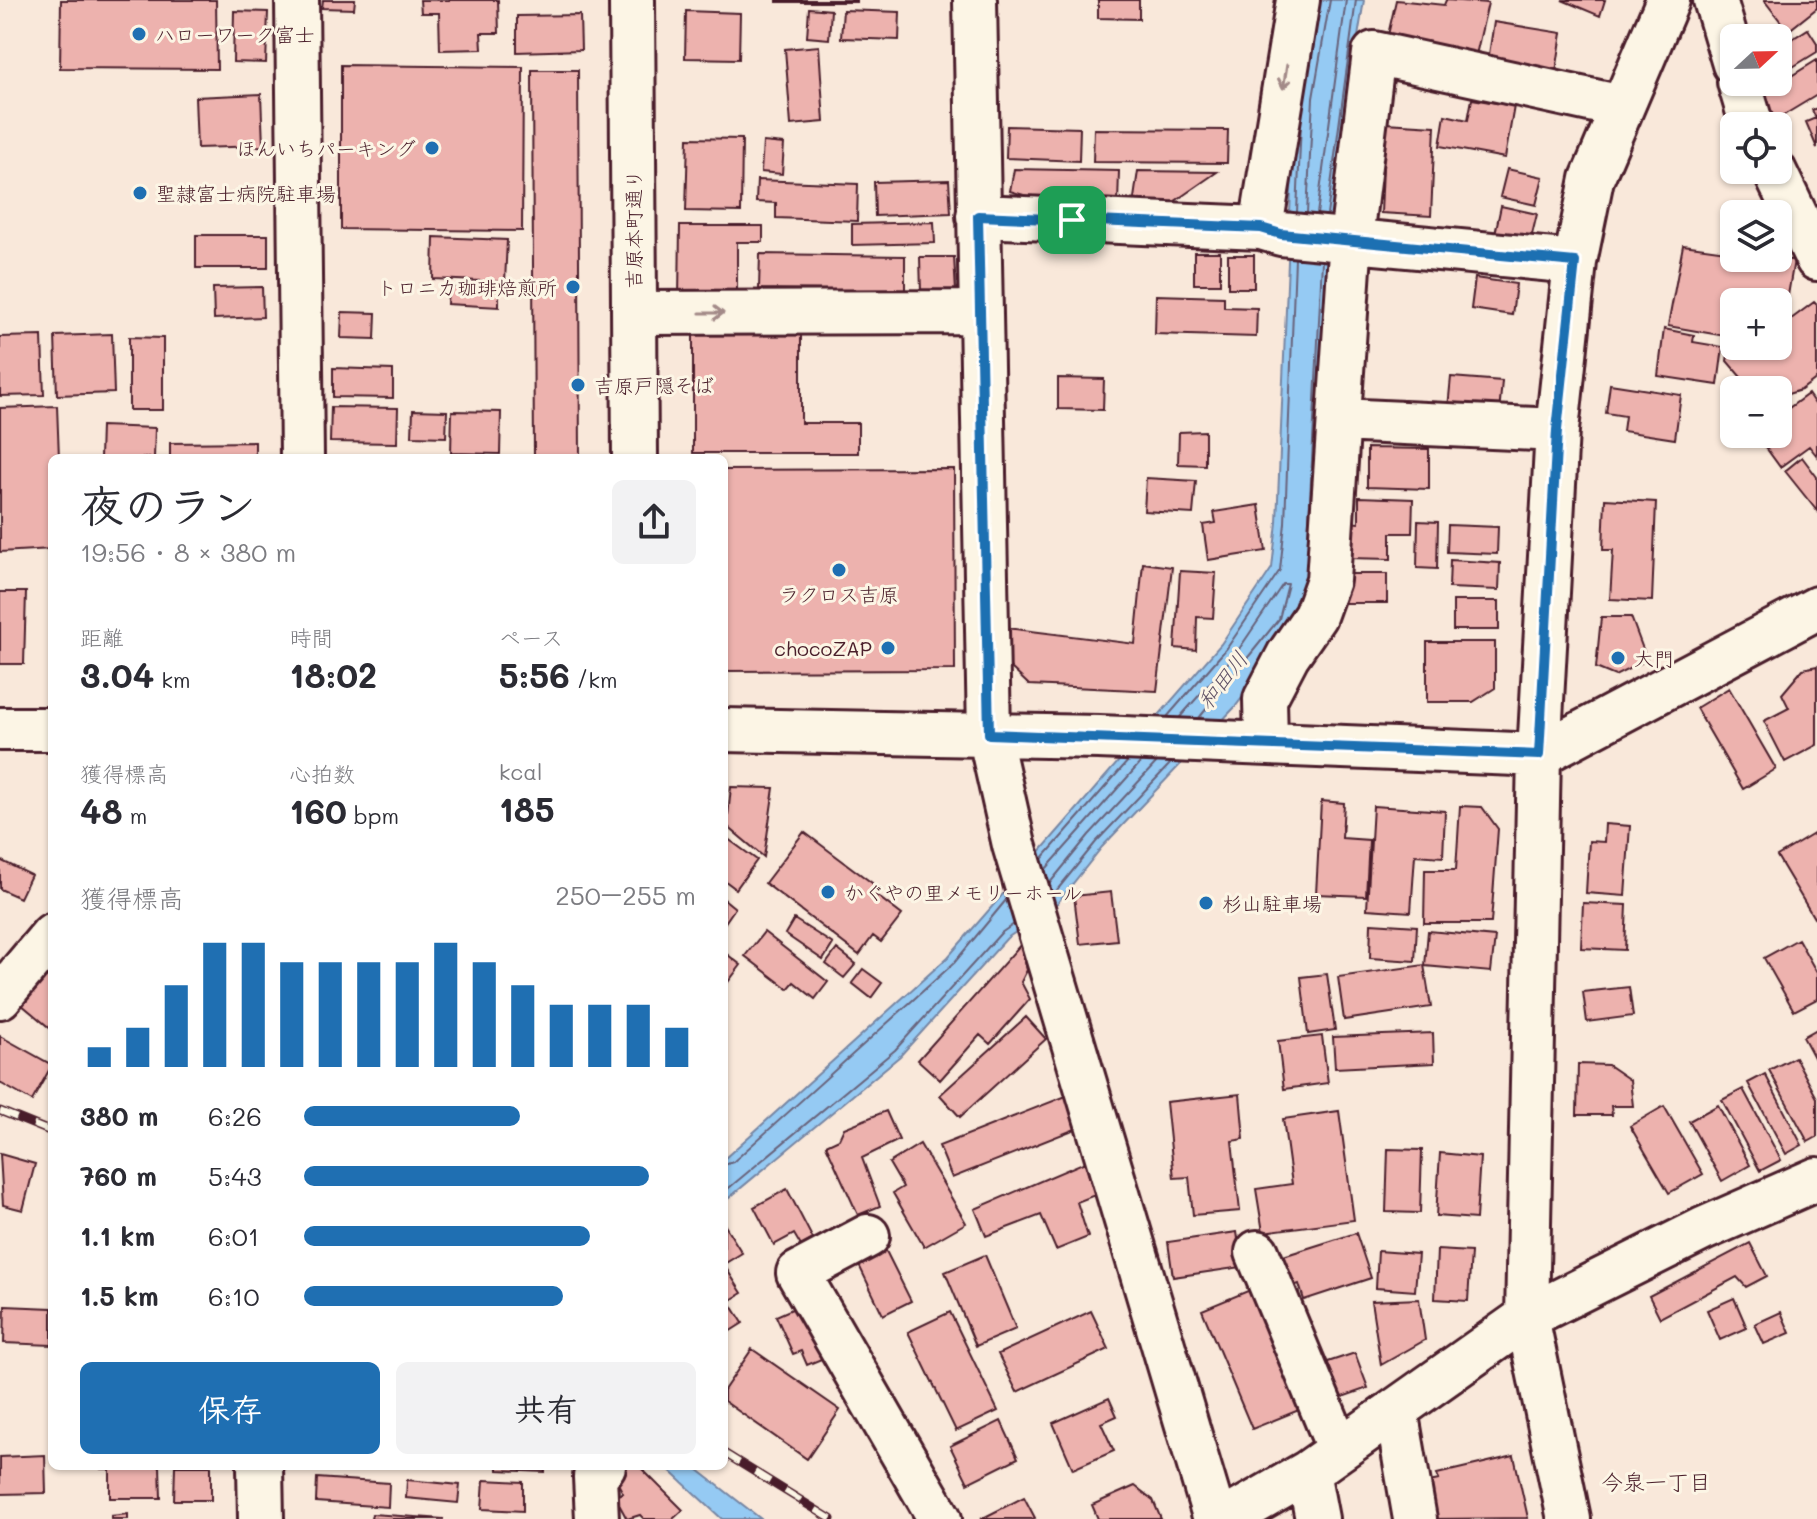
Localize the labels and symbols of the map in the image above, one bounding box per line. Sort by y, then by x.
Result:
place label: ハローワーク富士 [155,21,315,47]
north arrow [1720,24,1792,96]
marker: ハローワーク富士 [130,25,148,43]
one-way arrow [1277,64,1292,89]
place label: ほんいちパーキング [236,135,416,161]
marker: ほんいちパーキング [423,139,441,157]
street label: 吉原本町通り [620,169,646,289]
place label: 聖隷富士病院駐車場 [156,180,336,206]
marker: 聖隷富士病院駐車場 [131,184,149,202]
pin [1038,186,1106,254]
place label: トロニカ珈琲焙煎所 [377,274,557,300]
marker: トロニカ珈琲焙煎所 [564,278,582,296]
one-way arrow [698,305,725,321]
place label: 吉原戸隠そば [594,372,714,398]
marker: 吉原戸隠そば [569,376,587,394]
marker: ラクロス吉原 [830,561,848,579]
place label: ラクロス吉原 [779,581,899,607]
place label: chocoZAP [774,635,872,661]
marker: chocoZAP [879,639,897,657]
water label: 和田川 [1190,645,1254,715]
place label: 大門 [1634,645,1674,671]
marker: 大門 [1609,649,1627,667]
place label: かぐやの里メモリーホール [844,879,1083,905]
marker: かぐやの里メモリーホール [819,883,837,901]
place label: 杉山駐車場 [1222,890,1322,916]
marker: 杉山駐車場 [1197,894,1215,912]
district label: 今泉一丁目 [1601,1467,1711,1496]

